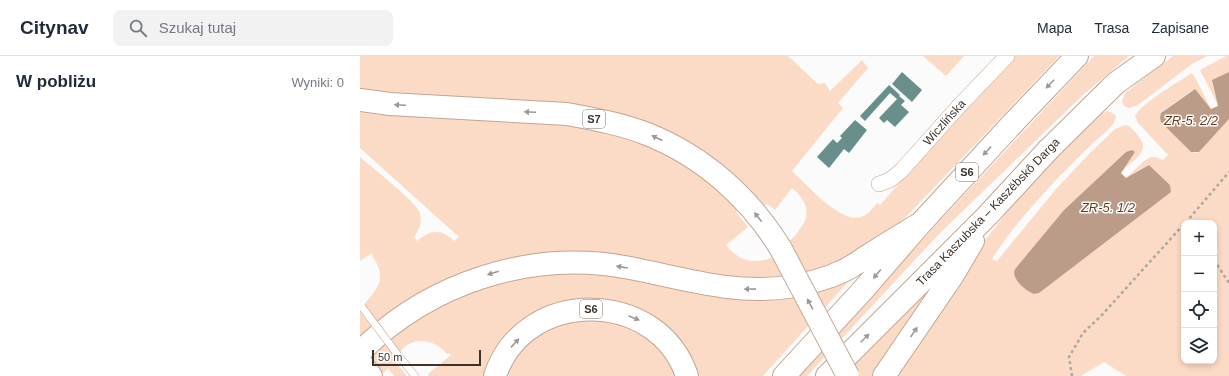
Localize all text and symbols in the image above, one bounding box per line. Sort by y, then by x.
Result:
search box [113,10,393,46]
text: Citynav [20,17,89,38]
icon: search [127,17,149,39]
text: Szukaj tutaj [159,19,236,36]
text: Mapa [1037,20,1072,36]
text: Trasa [1094,20,1129,36]
text: Zapisane [1151,20,1209,36]
text: W pobliżu [16,72,96,91]
text: Wyniki: 0 [291,75,344,90]
one-way arrow [1045,79,1055,89]
street label: Wiczlińska [920,96,969,148]
one-way arrow [394,101,406,108]
one-way arrow [524,109,536,116]
road number: S7 [583,110,605,128]
water label: ZR-5. 2/2 [1163,113,1219,128]
one-way arrow [651,135,662,141]
street label: Trasa Kaszubska – Kaszëbskô Darga [913,135,1063,289]
one-way arrow [983,146,992,156]
road number: S6 [956,163,978,181]
water label: ZR-5. 1/2 [1080,200,1136,215]
one-way arrow [754,211,763,222]
map controls [1181,220,1217,364]
button: + [1181,220,1217,256]
button: − [1181,256,1217,292]
one-way arrow [616,264,628,270]
one-way arrow [873,268,882,279]
one-way arrow [487,270,499,276]
one-way arrow [743,286,756,292]
button: locate [1181,292,1217,328]
one-way arrow [807,299,813,310]
road number: S6 [580,300,602,318]
one-way arrow [628,315,640,321]
one-way arrow [910,327,918,337]
button: layers [1181,328,1217,364]
one-way arrow [860,333,870,343]
one-way arrow [511,338,520,348]
scale bar [372,348,481,367]
text: 50 m [378,351,402,363]

